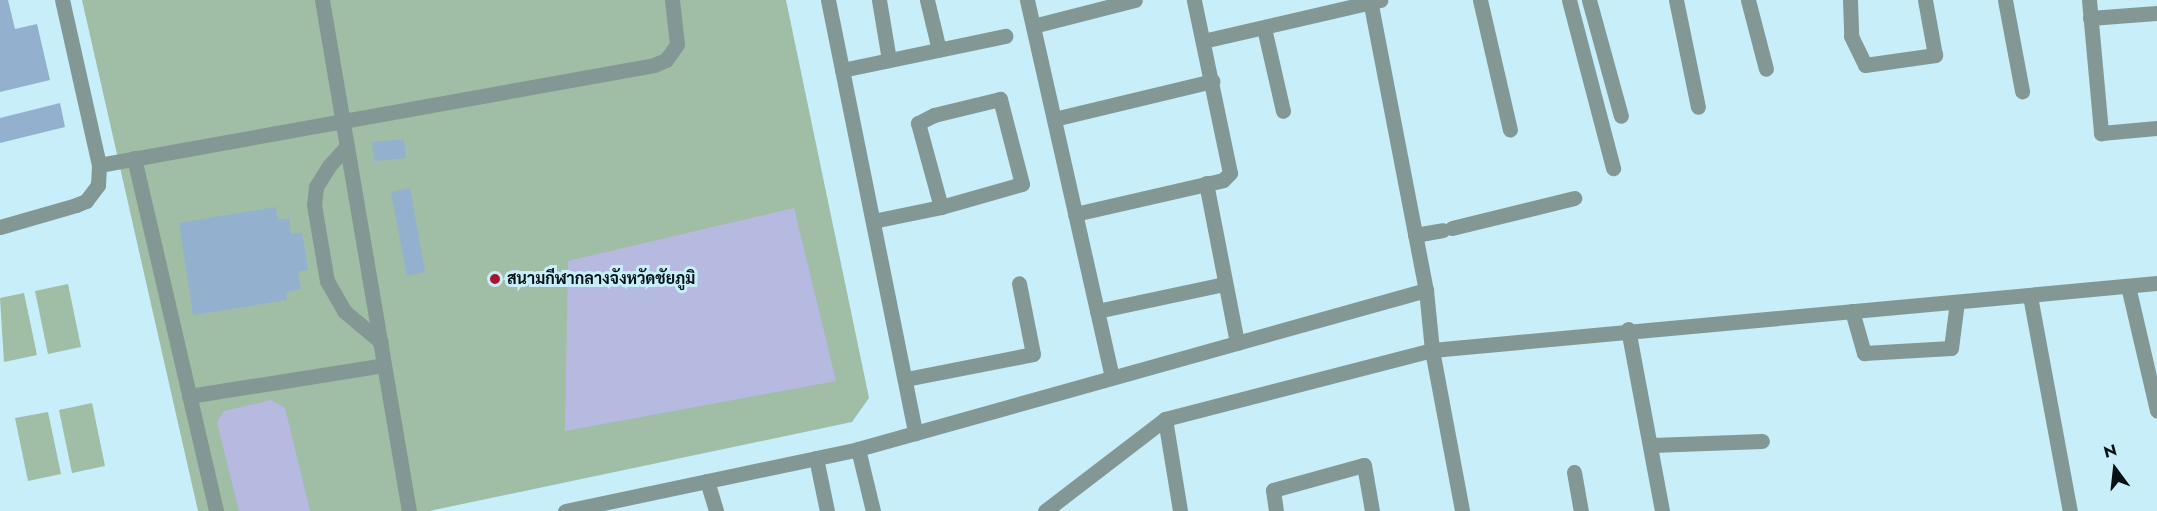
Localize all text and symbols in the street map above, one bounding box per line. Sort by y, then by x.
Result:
place label: สนามกีฬากลางจังหวัดชัยภูมิ [507,269,695,289]
marker: สนามกีฬากลางจังหวัดชัยภูมิ [488,272,502,286]
text: N [2101,438,2119,464]
north arrow [2085,439,2145,499]

